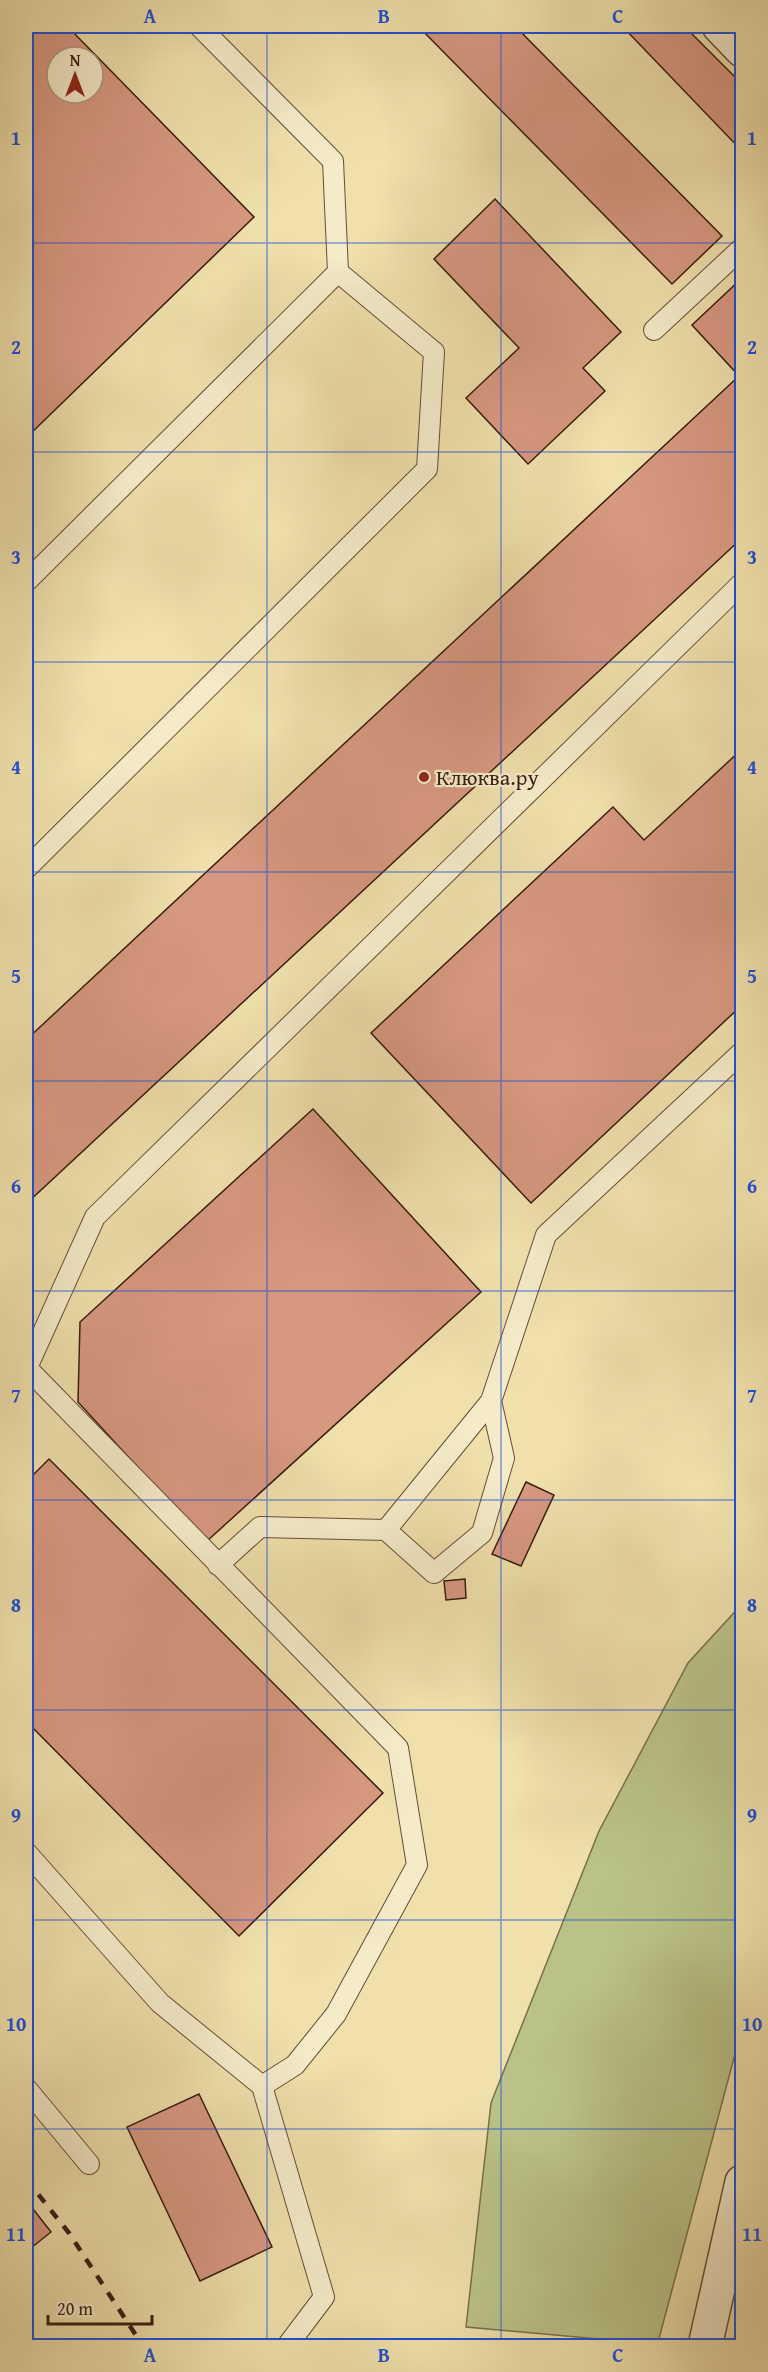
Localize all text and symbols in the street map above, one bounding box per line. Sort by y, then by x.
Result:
text: A [144,1,157,30]
text: B [378,1,390,30]
text: C [612,1,624,30]
north arrow [45,45,105,105]
text: N [70,48,81,72]
text: 1 [11,123,21,152]
text: 1 [747,123,757,152]
text: 2 [11,332,21,361]
text: 2 [747,332,757,361]
text: 3 [11,542,21,571]
text: 3 [747,542,757,571]
text: 4 [11,752,21,781]
text: 4 [747,752,757,781]
place label: Клюква.ру [436,761,539,793]
marker: Клюква.ру [417,770,431,784]
text: 5 [11,961,21,990]
text: 5 [747,961,757,990]
text: 6 [11,1171,21,1200]
text: 6 [747,1171,757,1200]
text: 7 [11,1380,21,1409]
text: 7 [747,1380,757,1409]
text: 8 [11,1590,21,1619]
text: 8 [747,1590,757,1619]
text: 9 [11,1800,21,1829]
text: 9 [747,1800,757,1829]
text: 10 [6,2009,26,2038]
text: 10 [742,2009,762,2038]
text: 11 [6,2219,26,2248]
text: 11 [742,2219,762,2248]
scale bar [48,2288,152,2326]
text: 20 m [57,2295,93,2322]
text: A [144,2340,157,2369]
text: B [378,2340,390,2369]
text: C [612,2340,624,2369]

